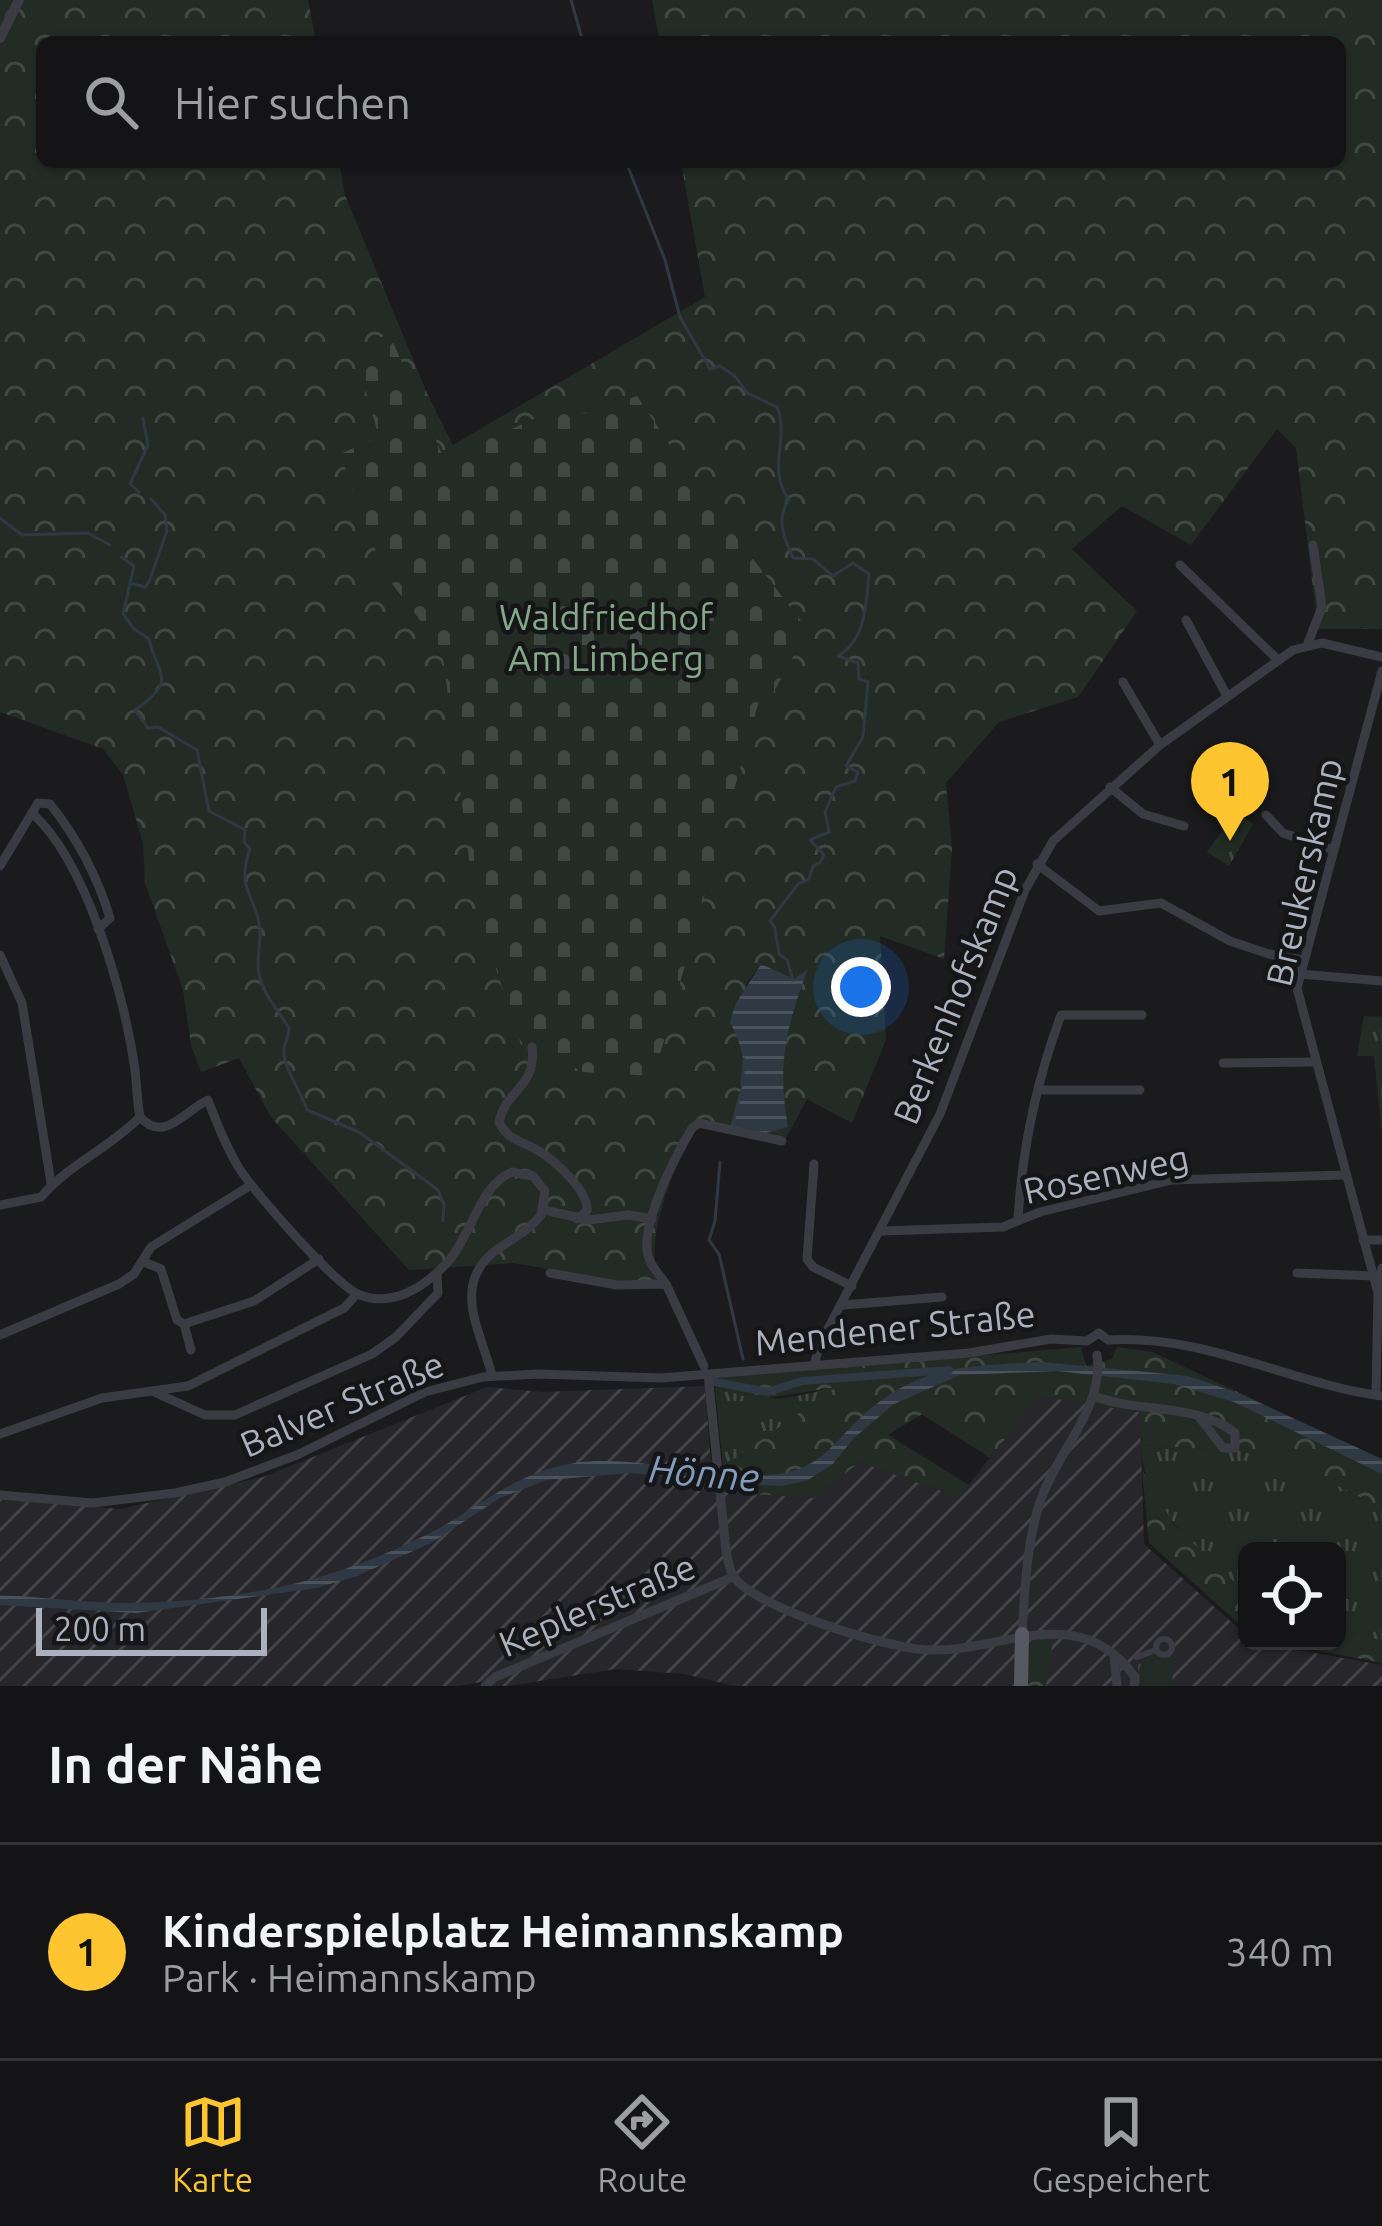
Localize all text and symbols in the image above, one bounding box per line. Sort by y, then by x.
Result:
search box [36,36,1346,168]
icon: search [78,69,144,135]
text: Hier suchen [174,77,411,128]
park label: Waldfriedhof Am Limberg [499,596,713,678]
pin: 1 [1191,742,1269,841]
street label: Breukerskamp [1257,754,1350,990]
street label: Berkenhofskamp [884,860,1025,1130]
your location [831,957,891,1017]
street label: Rosenweg [1020,1136,1192,1211]
street label: Mendener Straße [753,1292,1037,1363]
street label: Balver Straße [234,1342,450,1465]
water label: Hönne [647,1446,761,1499]
map controls [1238,1542,1346,1650]
button: locate [1238,1542,1346,1650]
street label: Keplerstraße [493,1545,701,1664]
scale bar [36,1602,267,1655]
text: 200 m [54,1610,146,1647]
text: In der Nähe [48,1735,323,1793]
text: Kinderspielplatz Heimannskamp [162,1905,844,1956]
text: 1 [76,1930,98,1973]
text: 340 m [1225,1930,1334,1973]
text: Park · Heimannskamp [162,1956,536,1999]
tab: Karte [172,2089,253,2198]
tab: Route [598,2089,687,2198]
tab: Gespeichert [1032,2089,1210,2198]

